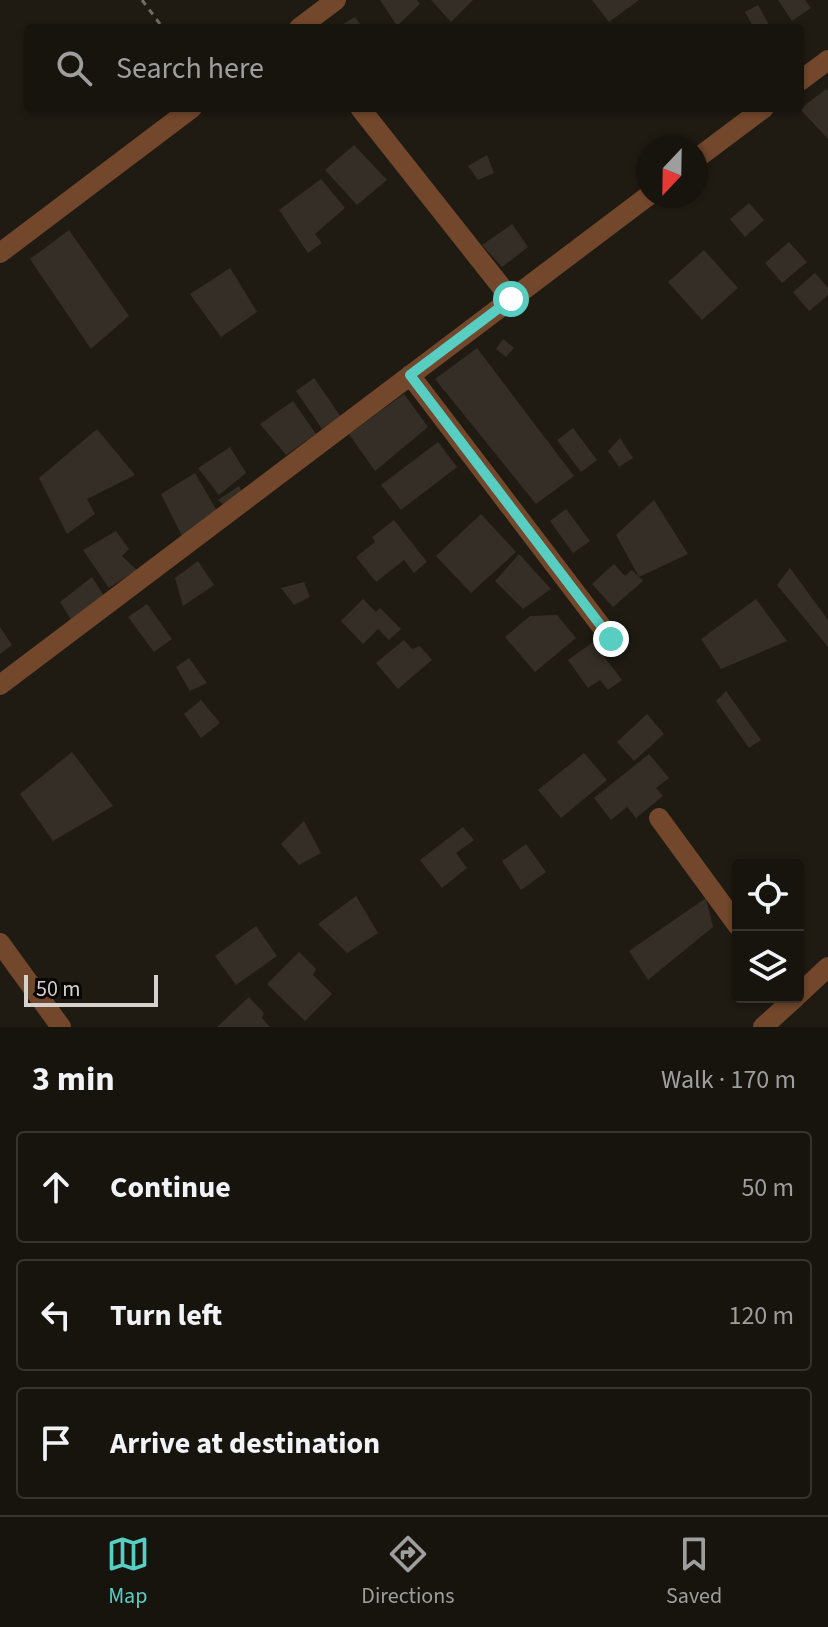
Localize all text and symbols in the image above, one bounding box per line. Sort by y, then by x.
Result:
search box [24,24,804,112]
icon: search [52,46,96,90]
text: Search here [116,47,264,90]
north arrow [636,136,708,208]
route start [493,281,529,317]
route end [593,621,629,657]
map controls [732,859,804,1003]
button: locate [732,859,804,931]
button: layers [732,931,804,1003]
scale bar [24,971,158,1007]
text: 50 m [36,973,81,1005]
text: 3 min [32,1055,115,1104]
text: Walk · 170 m [661,1061,796,1098]
icon: ahead [34,1165,78,1209]
text: Continue [110,1166,231,1209]
text: 50 m [741,1169,794,1206]
icon: left [34,1293,78,1337]
text: Turn left [110,1294,222,1337]
text: 120 m [728,1297,794,1334]
icon: arrive [34,1421,78,1465]
text: Arrive at destination [110,1422,380,1465]
tab: Map [106,1532,150,1612]
tab: Directions [361,1532,454,1612]
tab: Saved [666,1532,722,1612]

